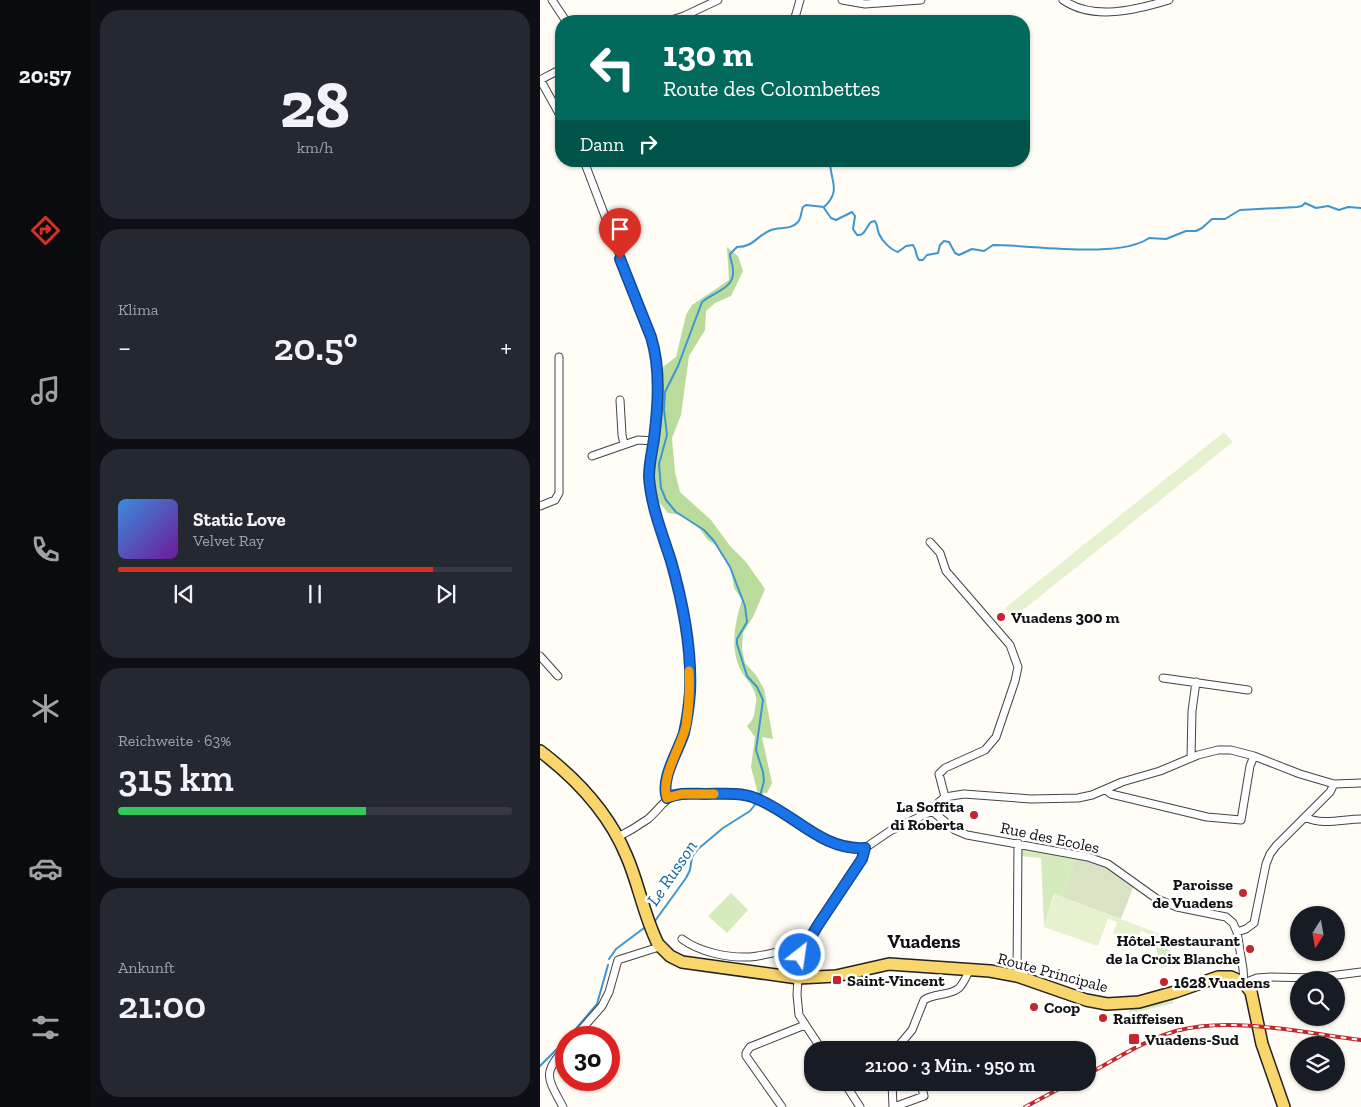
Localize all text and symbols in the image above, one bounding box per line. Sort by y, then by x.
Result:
text: 130 m [663,33,753,75]
icon: left [580,35,645,100]
text: 20:57 [19,62,71,89]
text: 28 [280,66,350,144]
text: Route des Colombettes [663,75,881,102]
icon: right [634,130,662,158]
text: Dann [580,133,624,156]
text: km/h [297,138,333,157]
pin [599,208,641,259]
icon: directions [28,213,63,248]
icon: arrive [606,215,634,243]
text: Klima [118,300,159,319]
text: 20.5° [273,324,358,370]
text: − [118,331,131,364]
text: + [500,331,512,364]
icon: music [28,373,63,408]
text: Static Love [193,508,286,531]
text: Velvet Ray [193,531,264,550]
icon: phone [28,532,63,567]
icon: previous [170,580,198,608]
icon: pause [301,580,329,608]
icon: next [432,580,460,608]
place label: Vuadens 300 m [1011,608,1119,627]
marker: Vuadens 300 m [995,611,1007,623]
icon: climate [28,691,63,726]
text: Reichweite · 63% [118,731,231,750]
text: 315 km [118,755,234,801]
place label: La Soffita di Roberta [891,797,964,834]
marker: La Soffita di Roberta [968,809,980,821]
street label: Rue des Ecoles [999,818,1101,857]
water label: Le Russon [642,836,702,910]
icon: car [28,851,63,886]
place label: Paroisse de Vuadens [1152,875,1233,912]
marker: Paroisse de Vuadens [1237,887,1249,899]
north arrow [1290,906,1345,961]
map controls [1290,906,1345,1091]
position arrow [773,928,825,980]
district label: Vuadens [888,930,961,953]
place label: Hôtel-Restaurant de la Croix Blanche [1106,931,1241,968]
marker: Hôtel-Restaurant de la Croix Blanche [1244,943,1256,955]
street label: Route Principale [996,949,1110,996]
text: Ankunft [118,958,175,977]
place label: Saint-Vincent [847,971,945,990]
button: search [1290,971,1345,1026]
place label: 1628 Vuadens [1174,973,1270,992]
marker: Saint-Vincent [831,974,843,986]
marker: 1628 Vuadens [1158,976,1170,988]
text: 21:00 [118,982,206,1028]
place label: Coop [1044,998,1080,1017]
marker: Coop [1028,1001,1040,1013]
place label: Raiffeisen [1113,1009,1185,1028]
icon: filters [28,1010,63,1045]
marker: Raiffeisen [1097,1012,1109,1024]
speed limit sign: 30 [555,1026,620,1091]
place label: Vuadens-Sud [1145,1030,1239,1049]
marker: Vuadens-Sud [1127,1032,1141,1046]
button: layers [1290,1036,1345,1091]
text: 21:00 · 3 Min. · 950 m [865,1054,1035,1077]

